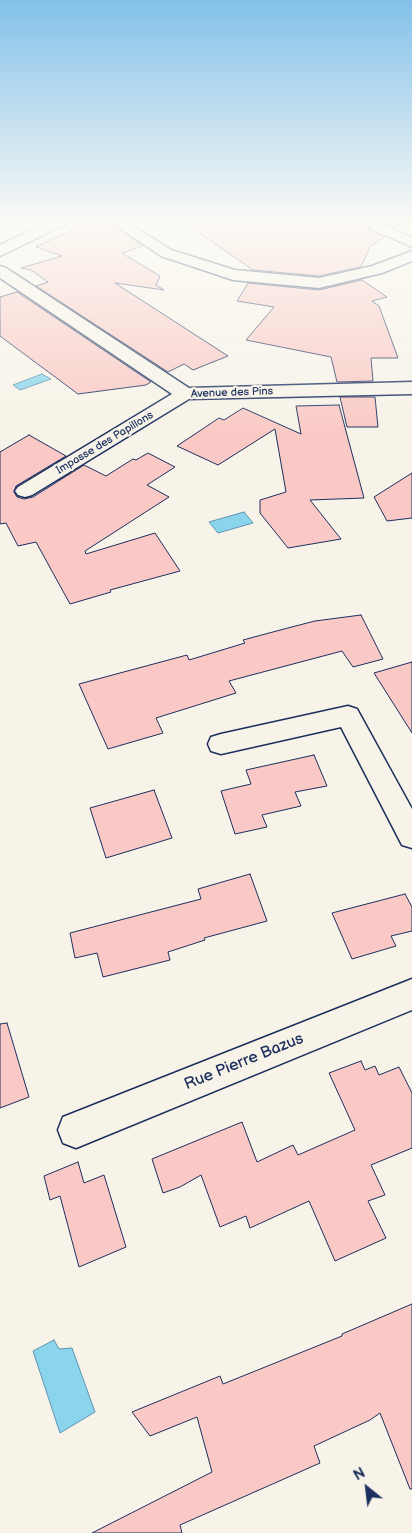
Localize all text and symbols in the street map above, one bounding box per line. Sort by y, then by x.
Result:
street label: Avenue des Pins [191,385,273,401]
street label: Impasse des Papillons [54,409,156,477]
street label: Rue Pierre Bazus [182,1029,306,1095]
north arrow [342,1463,392,1513]
text: N [351,1464,368,1484]

